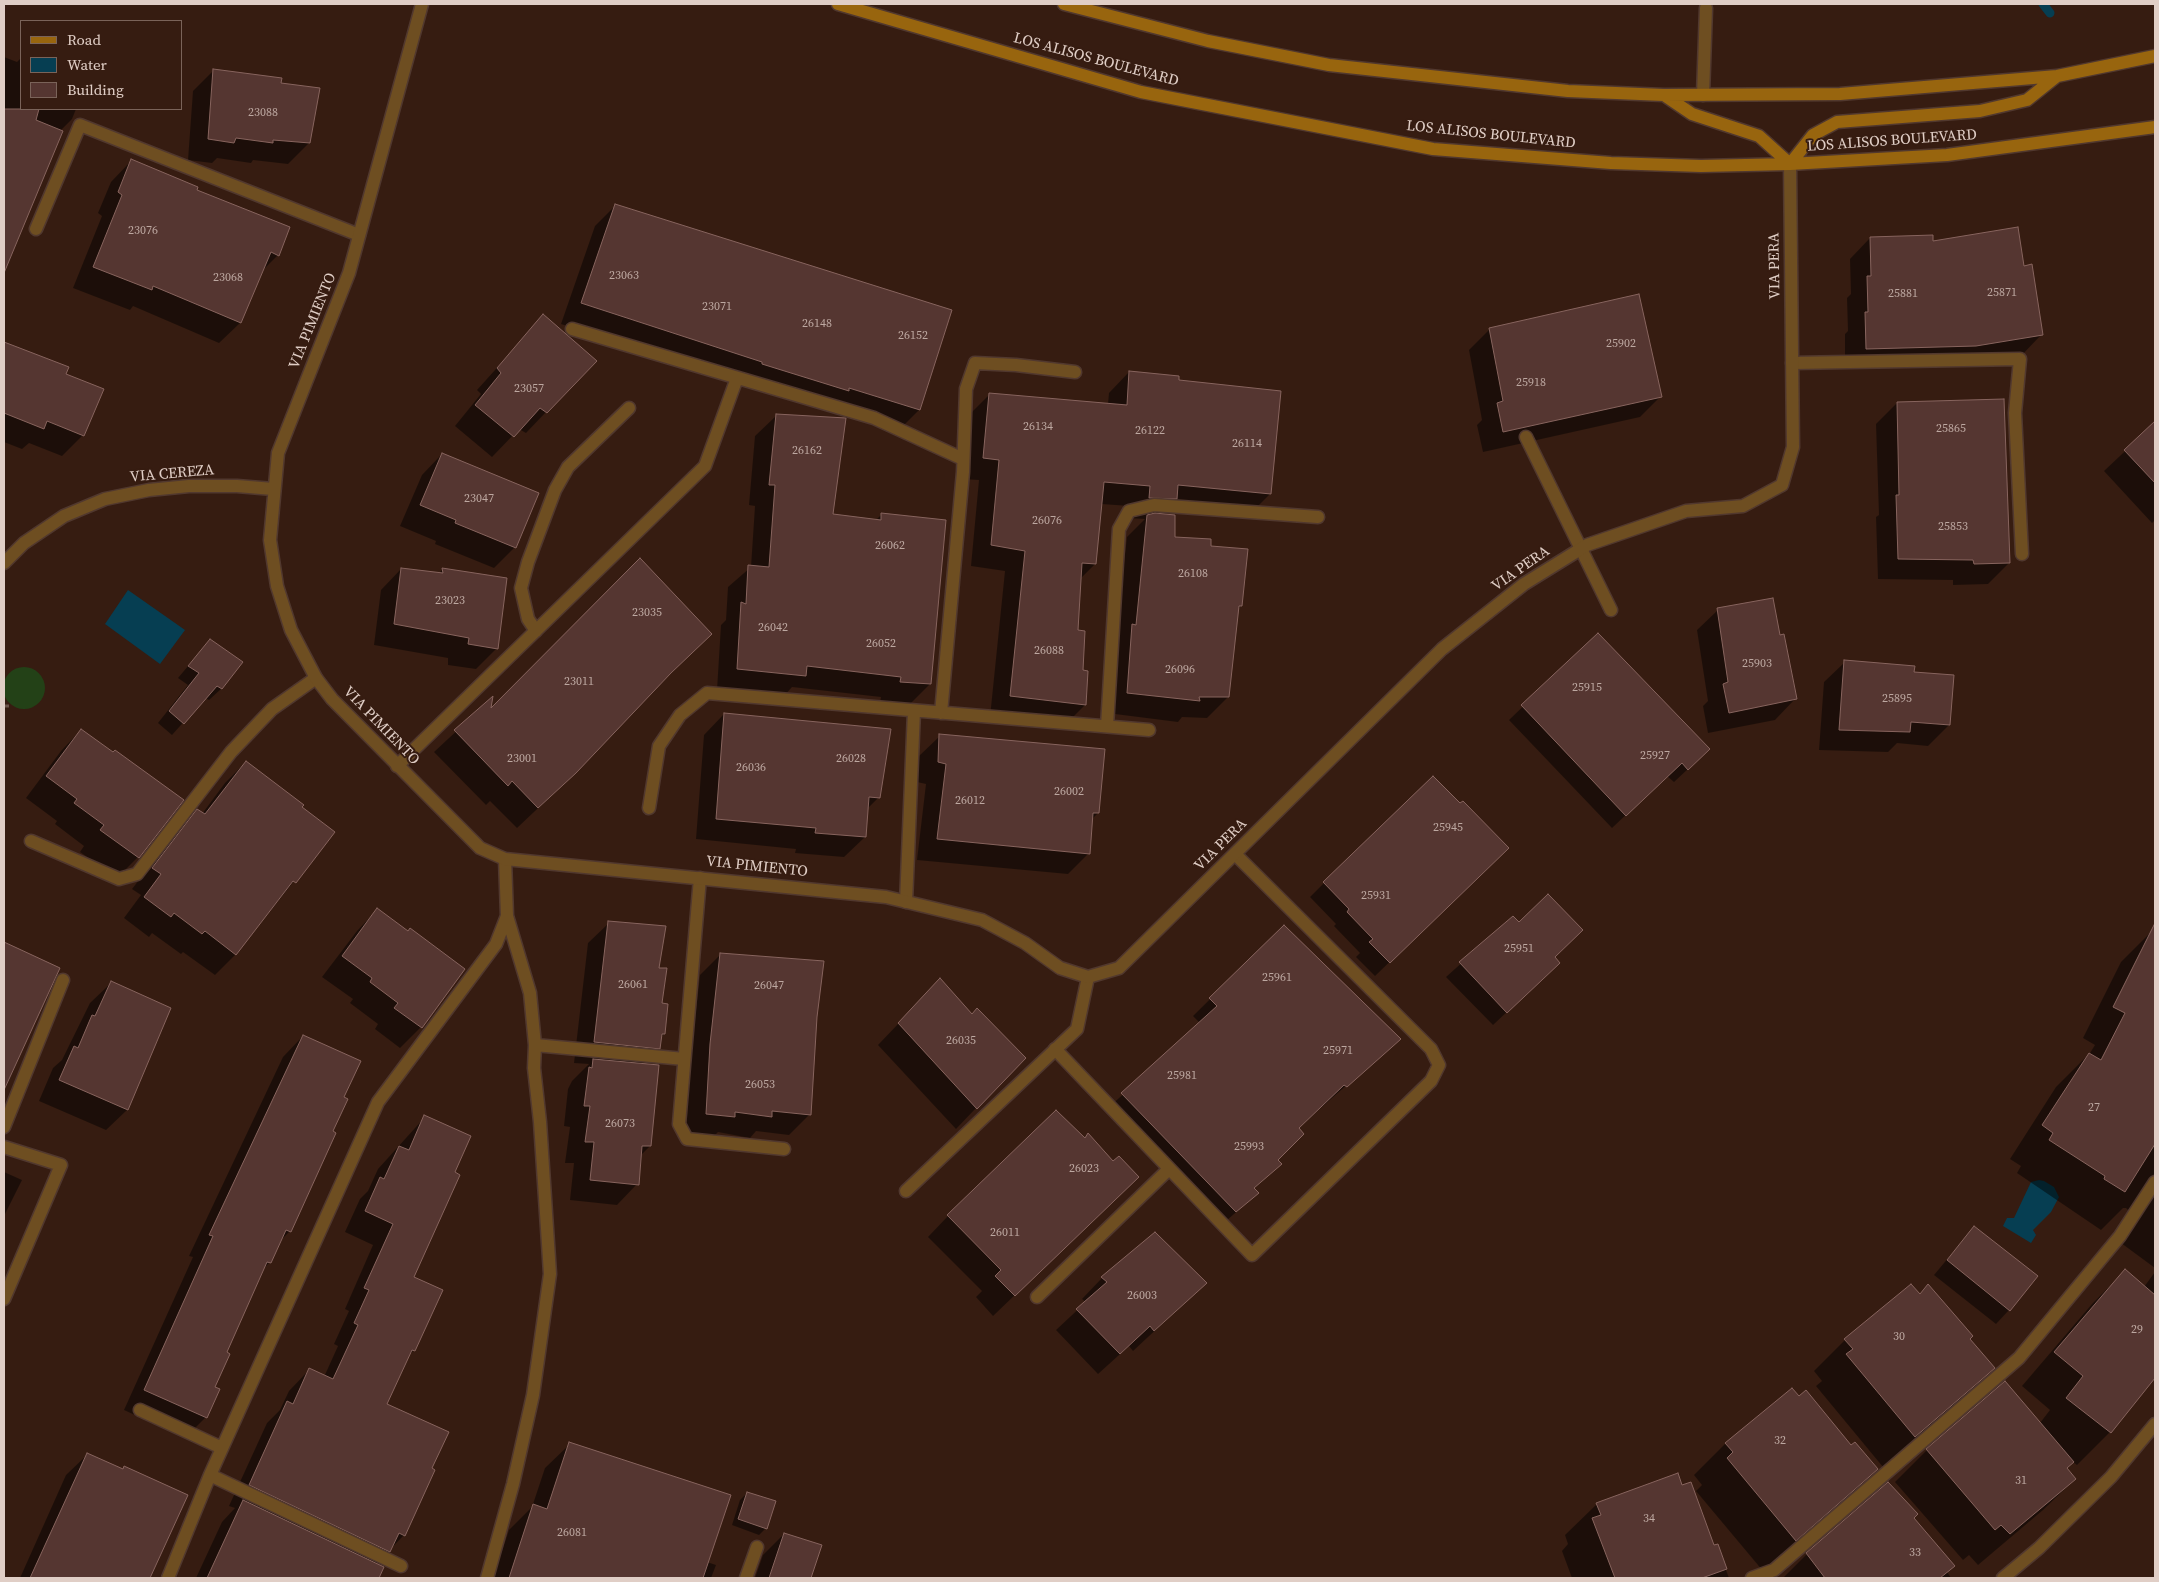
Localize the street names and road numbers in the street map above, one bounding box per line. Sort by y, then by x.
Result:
street label: LOS ALISOS BOULEVARD [1012,29,1180,91]
street label: LOS ALISOS BOULEVARD [1405,117,1577,153]
street label: LOS ALISOS BOULEVARD [1807,126,1977,156]
street label: VIA PERA [1765,232,1785,300]
street label: VIA PIMIENTO [286,270,340,372]
street label: VIA CEREZA [129,461,215,487]
street label: VIA PERA [1489,542,1553,596]
street label: VIA PIMIENTO [339,683,423,769]
street label: VIA PERA [1191,815,1251,875]
street label: VIA PIMIENTO [705,853,809,881]

